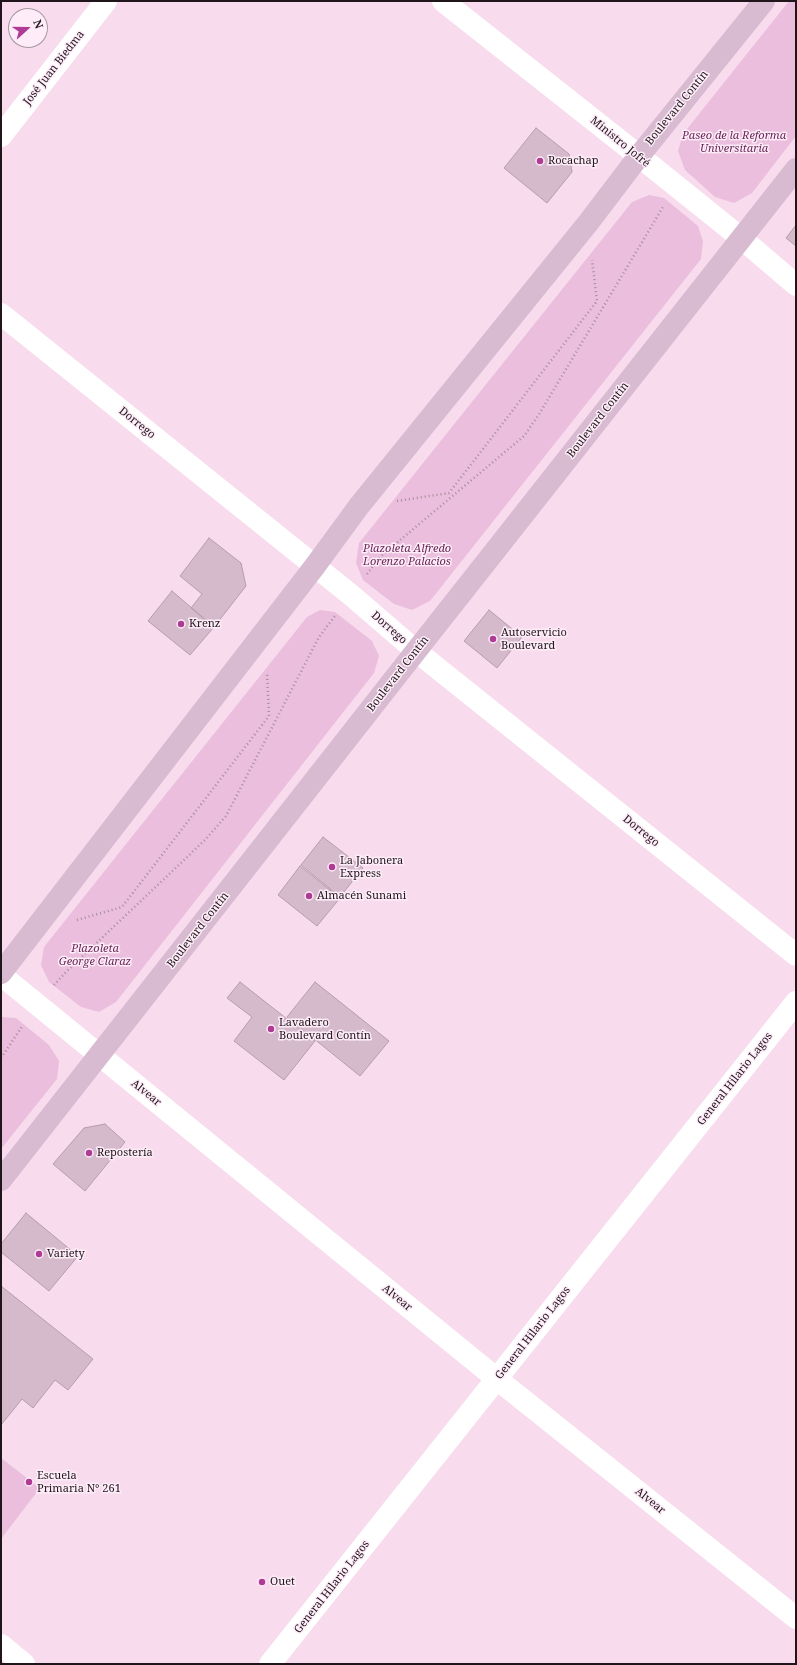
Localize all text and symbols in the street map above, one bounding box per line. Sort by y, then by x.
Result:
north arrow [8,8,48,48]
text: N [30,17,47,31]
street label: José Juan Biedma [21,28,87,108]
street label: Boulevard Contín [643,68,711,148]
street label: Ministro Jofré [587,114,653,170]
park label: Paseo de la Reforma Universitaria [682,129,786,155]
place label: Rocachap [548,154,599,168]
marker: Rocachap [535,156,545,166]
street label: Boulevard Contín [565,380,631,460]
street label: Dorrego [116,404,158,442]
park label: Plazoleta Alfredo Lorenzo Palacios [363,542,451,568]
street label: Dorrego [368,609,410,647]
place label: Krenz [189,617,220,631]
marker: Krenz [176,619,186,629]
place label: Autoservicio Boulevard [501,626,567,652]
street label: Boulevard Contín [365,634,431,714]
marker: Autoservicio Boulevard [488,634,498,644]
street label: Dorrego [620,812,662,850]
place label: La Jabonera Express [340,854,403,880]
marker: La Jabonera Express [327,862,337,872]
place label: Almacén Sunami [317,889,406,903]
street label: Boulevard Contín [165,890,231,970]
marker: Almacén Sunami [304,891,314,901]
park label: Plazoleta George Claraz [59,942,131,968]
place label: Lavadero Boulevard Contín [279,1016,371,1042]
marker: Lavadero Boulevard Contín [266,1024,276,1034]
street label: General Hilario Lagos [695,1030,775,1128]
street label: Alvear [128,1077,164,1109]
place label: Repostería [97,1146,153,1160]
marker: Repostería [84,1148,94,1158]
place label: Variety [47,1247,85,1261]
marker: Variety [34,1249,44,1259]
street label: Alvear [379,1282,415,1314]
street label: General Hilario Lagos [493,1284,573,1382]
place label: Escuela Primaria N° 261 [37,1469,121,1495]
marker: Escuela Primaria N° 261 [24,1477,34,1487]
street label: Alvear [632,1485,668,1517]
street label: General Hilario Lagos [292,1538,372,1636]
place label: Ouet [270,1575,295,1589]
marker: Ouet [257,1577,267,1587]

